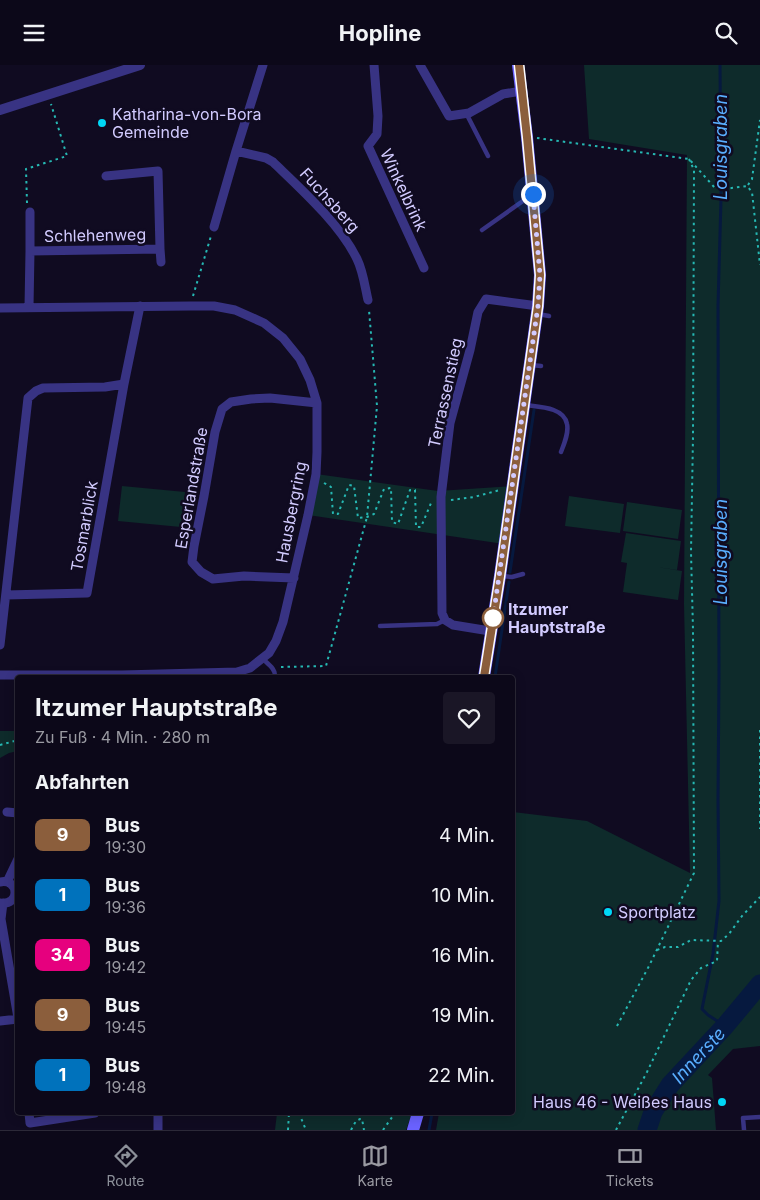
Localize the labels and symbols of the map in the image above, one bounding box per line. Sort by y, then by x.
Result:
water label: Louisgraben [710,94,731,200]
place label: Katharina-von-Bora Gemeinde [112,104,262,142]
marker: Katharina-von-Bora Gemeinde [96,117,108,129]
street label: Winkelbrink [376,145,432,235]
street label: Fuchsberg [296,164,364,236]
your location [521,182,546,207]
street label: Schlehenweg [44,224,146,246]
street label: Terrassenstieg [424,336,466,450]
street label: Esperlandstraße [170,425,212,551]
street label: Hausbergring [271,460,311,564]
street label: Tosmarblick [66,479,102,573]
water label: Louisgraben [710,499,731,605]
place label: Itzumer Hauptstraße [508,599,605,637]
marker: Itzumer Hauptstraße [482,607,504,629]
place label: Sportplatz [618,902,696,922]
marker: Sportplatz [602,906,614,918]
water label: Innerste [667,1023,729,1087]
place label: Haus 46 - Weißes Haus [533,1092,712,1112]
marker: Haus 46 - Weißes Haus [716,1096,728,1108]

